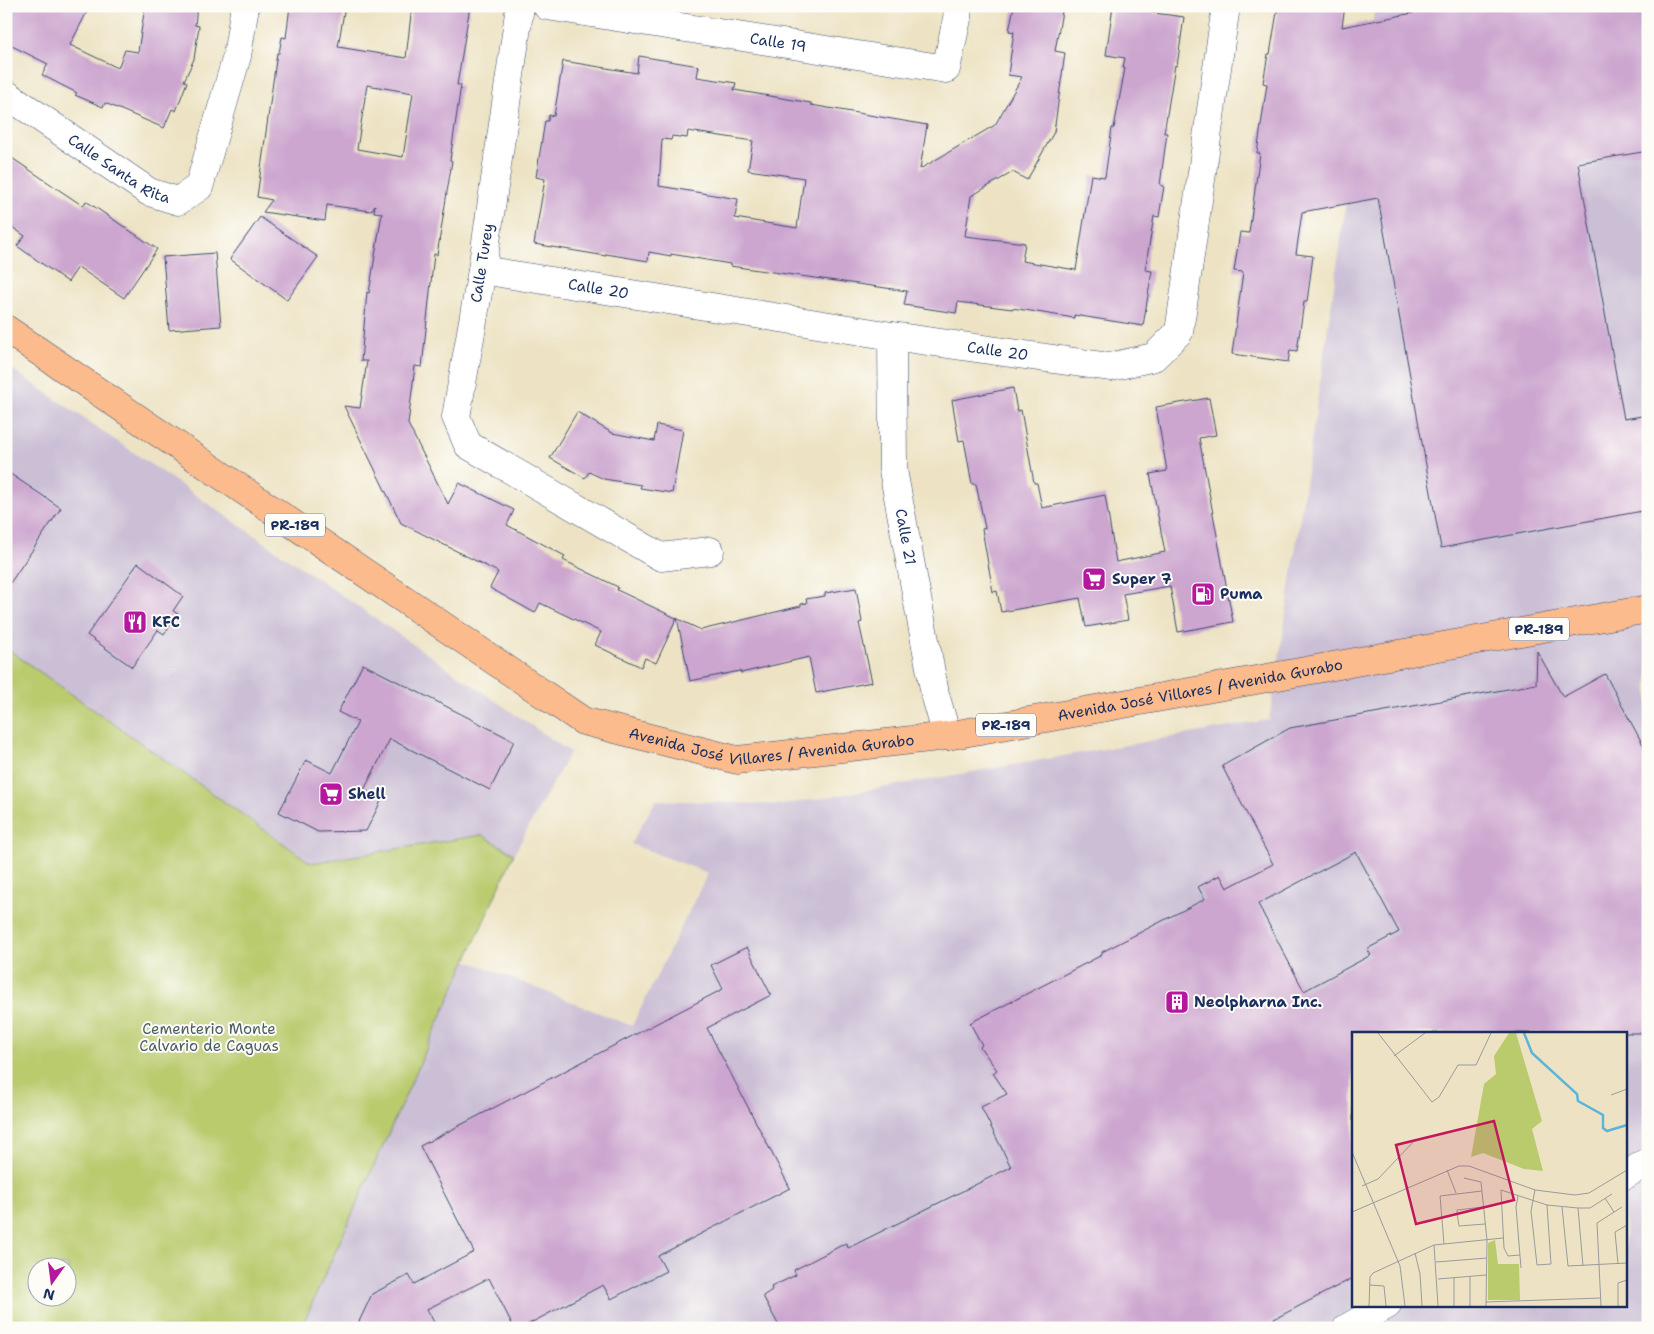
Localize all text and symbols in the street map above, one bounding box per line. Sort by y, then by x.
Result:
street label: Calle 19 [748,28,808,57]
street label: Calle Santa Rita [64,129,173,208]
street label: Calle Turey [466,222,498,304]
street label: Calle 20 [567,274,630,304]
street label: Calle 20 [966,337,1029,365]
street label: Calle 21 [890,507,921,567]
road number: PR-189 [265,514,325,536]
supermarket icon: Super 7 [1081,566,1107,592]
place label: Super 7 [1112,569,1172,589]
fuel station icon: Puma [1190,581,1216,607]
place label: Puma [1220,584,1263,604]
restaurant icon: KFC [122,609,148,635]
place label: KFC [152,612,180,632]
road number: PR-189 [1509,618,1569,640]
street label: Avenida José Villares / Avenida Gurabo [1056,654,1344,726]
road number: PR-189 [976,714,1036,736]
street label: Avenida José Villares / Avenida Gurabo [627,723,915,770]
supermarket icon: Shell [318,781,344,807]
place label: Shell [348,784,386,804]
building icon: Neolpharna Inc. [1164,989,1190,1015]
place label: Neolpharna Inc. [1194,992,1322,1012]
park label: Cementerio Monte Calvario de Caguas [139,1019,279,1056]
inset map [1352,1032,1626,1306]
north arrow [28,1256,78,1306]
text: N [41,1285,56,1305]

